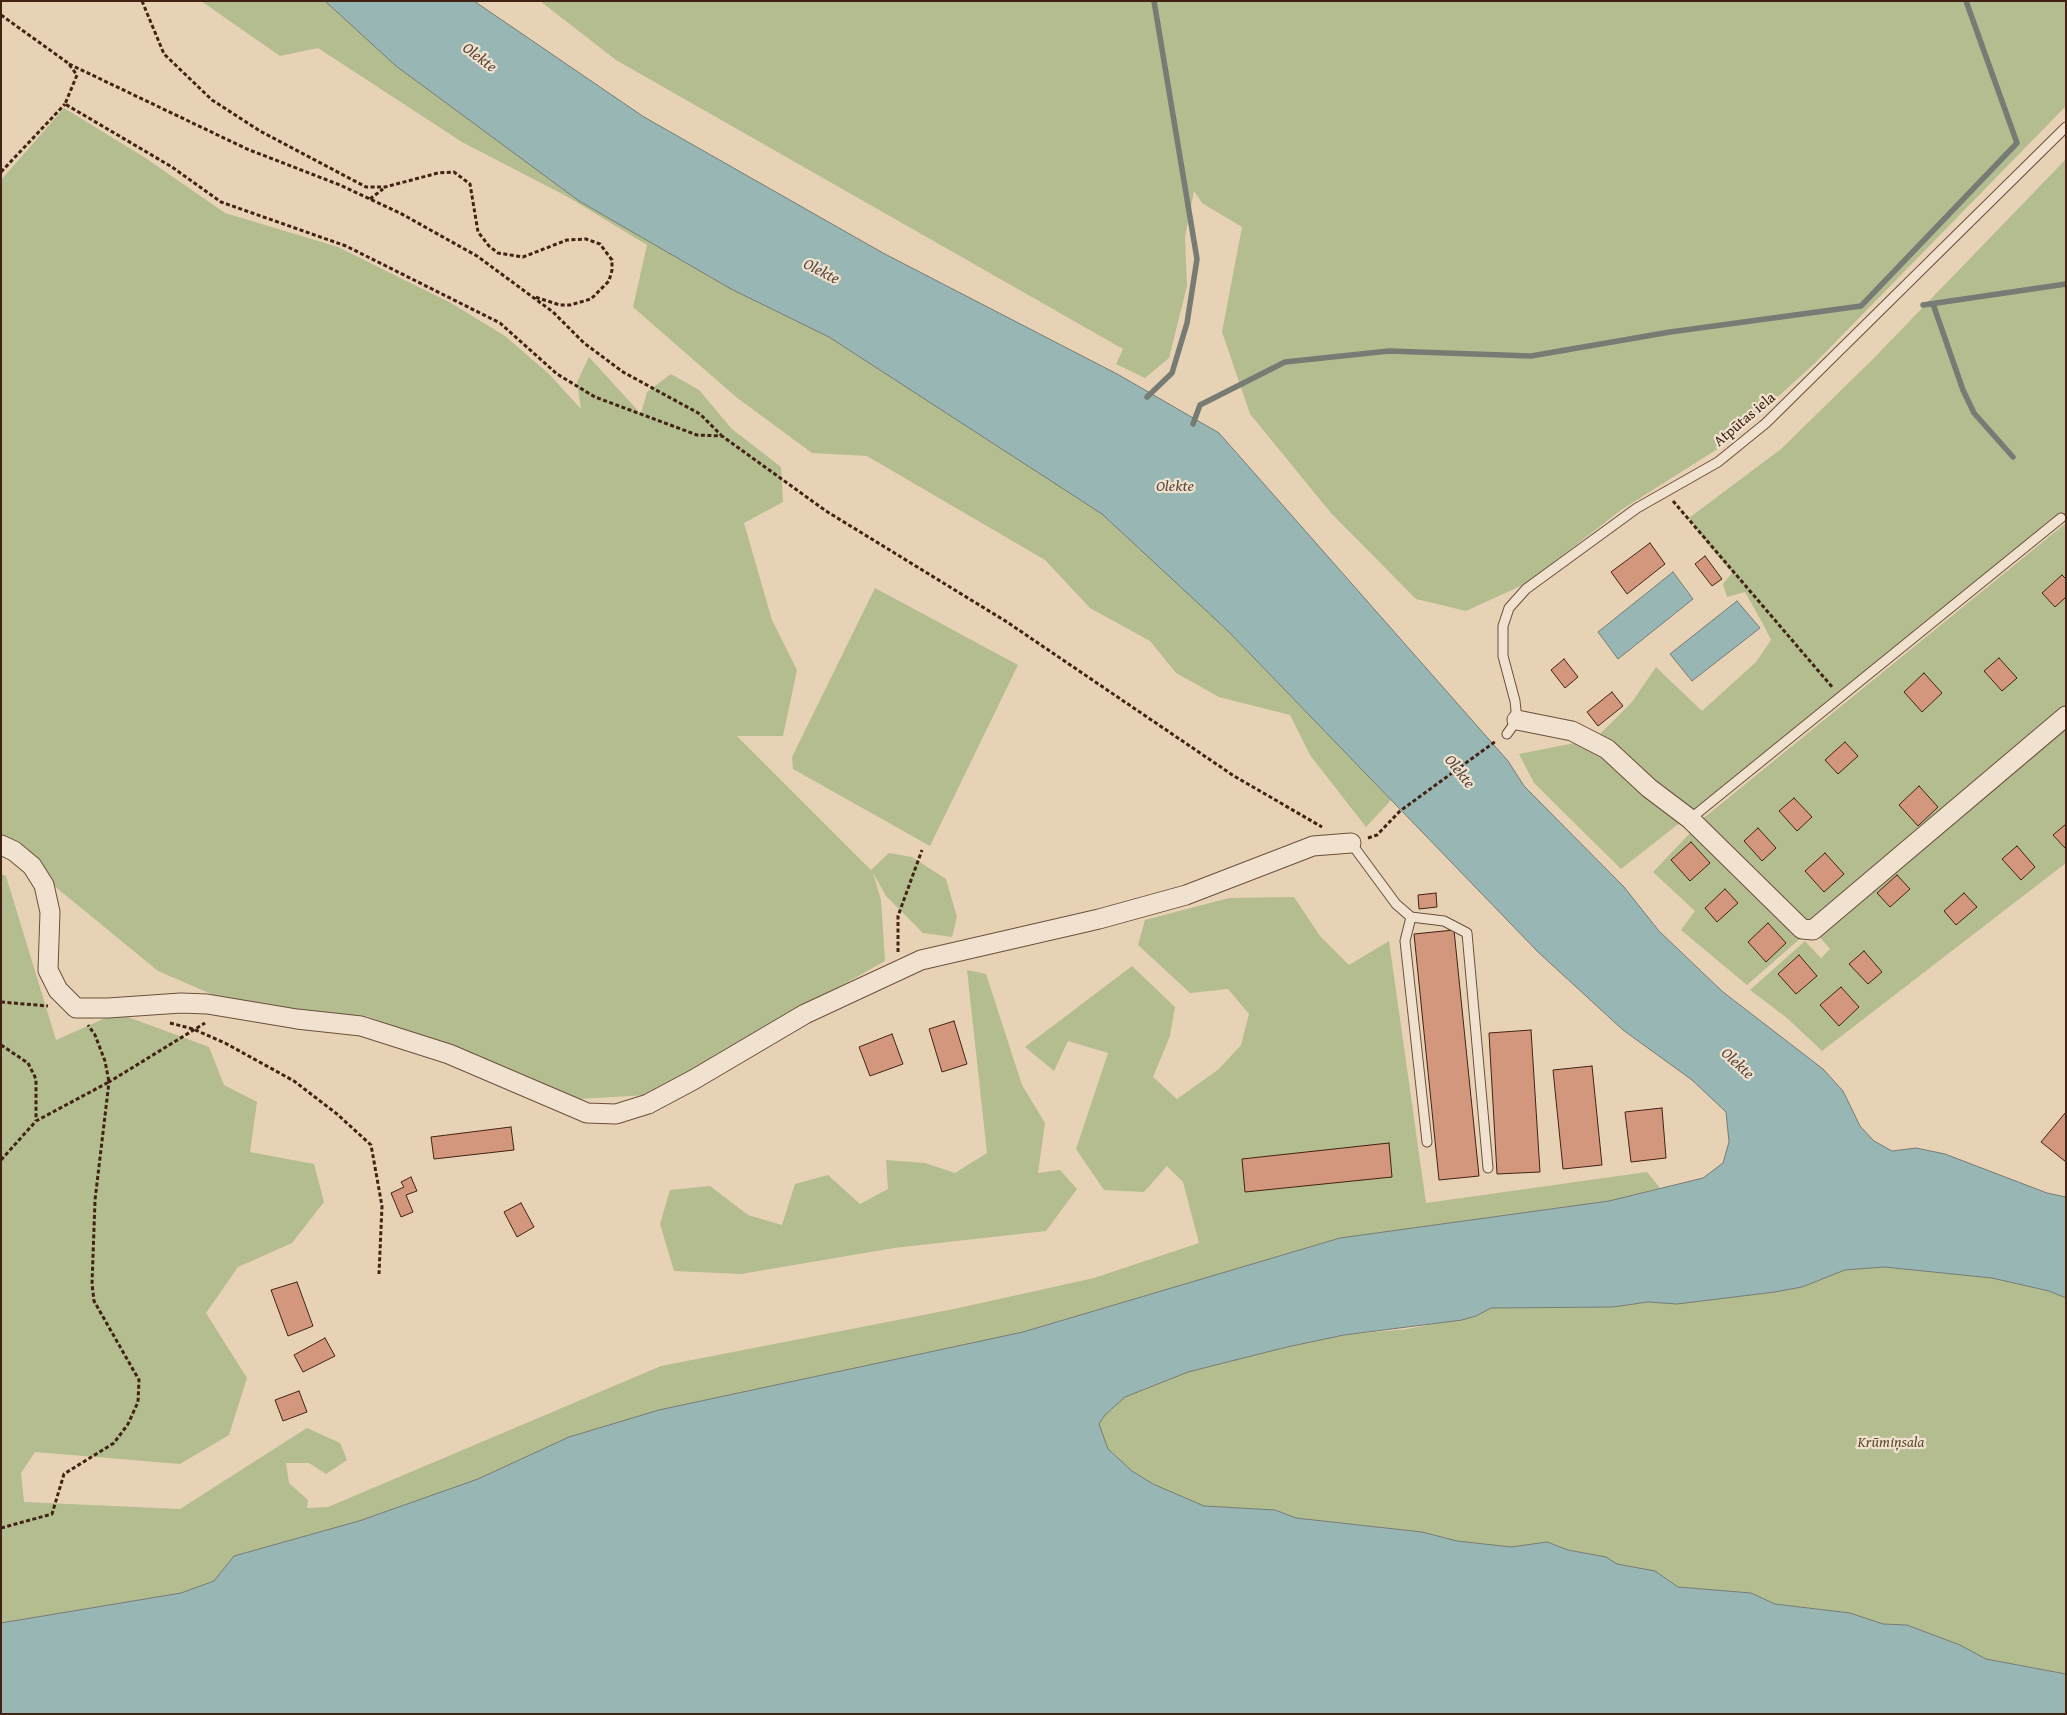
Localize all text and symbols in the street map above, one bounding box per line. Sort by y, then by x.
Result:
water label: Olekte [458,39,500,77]
water label: Olekte [800,255,842,289]
street label: Atpūtas iela [1711,389,1779,451]
water label: Olekte [1156,477,1194,497]
water label: Olekte [1440,751,1478,793]
water label: Olekte [1717,1044,1757,1084]
park label: Krūmiņsala [1858,1434,1924,1452]

